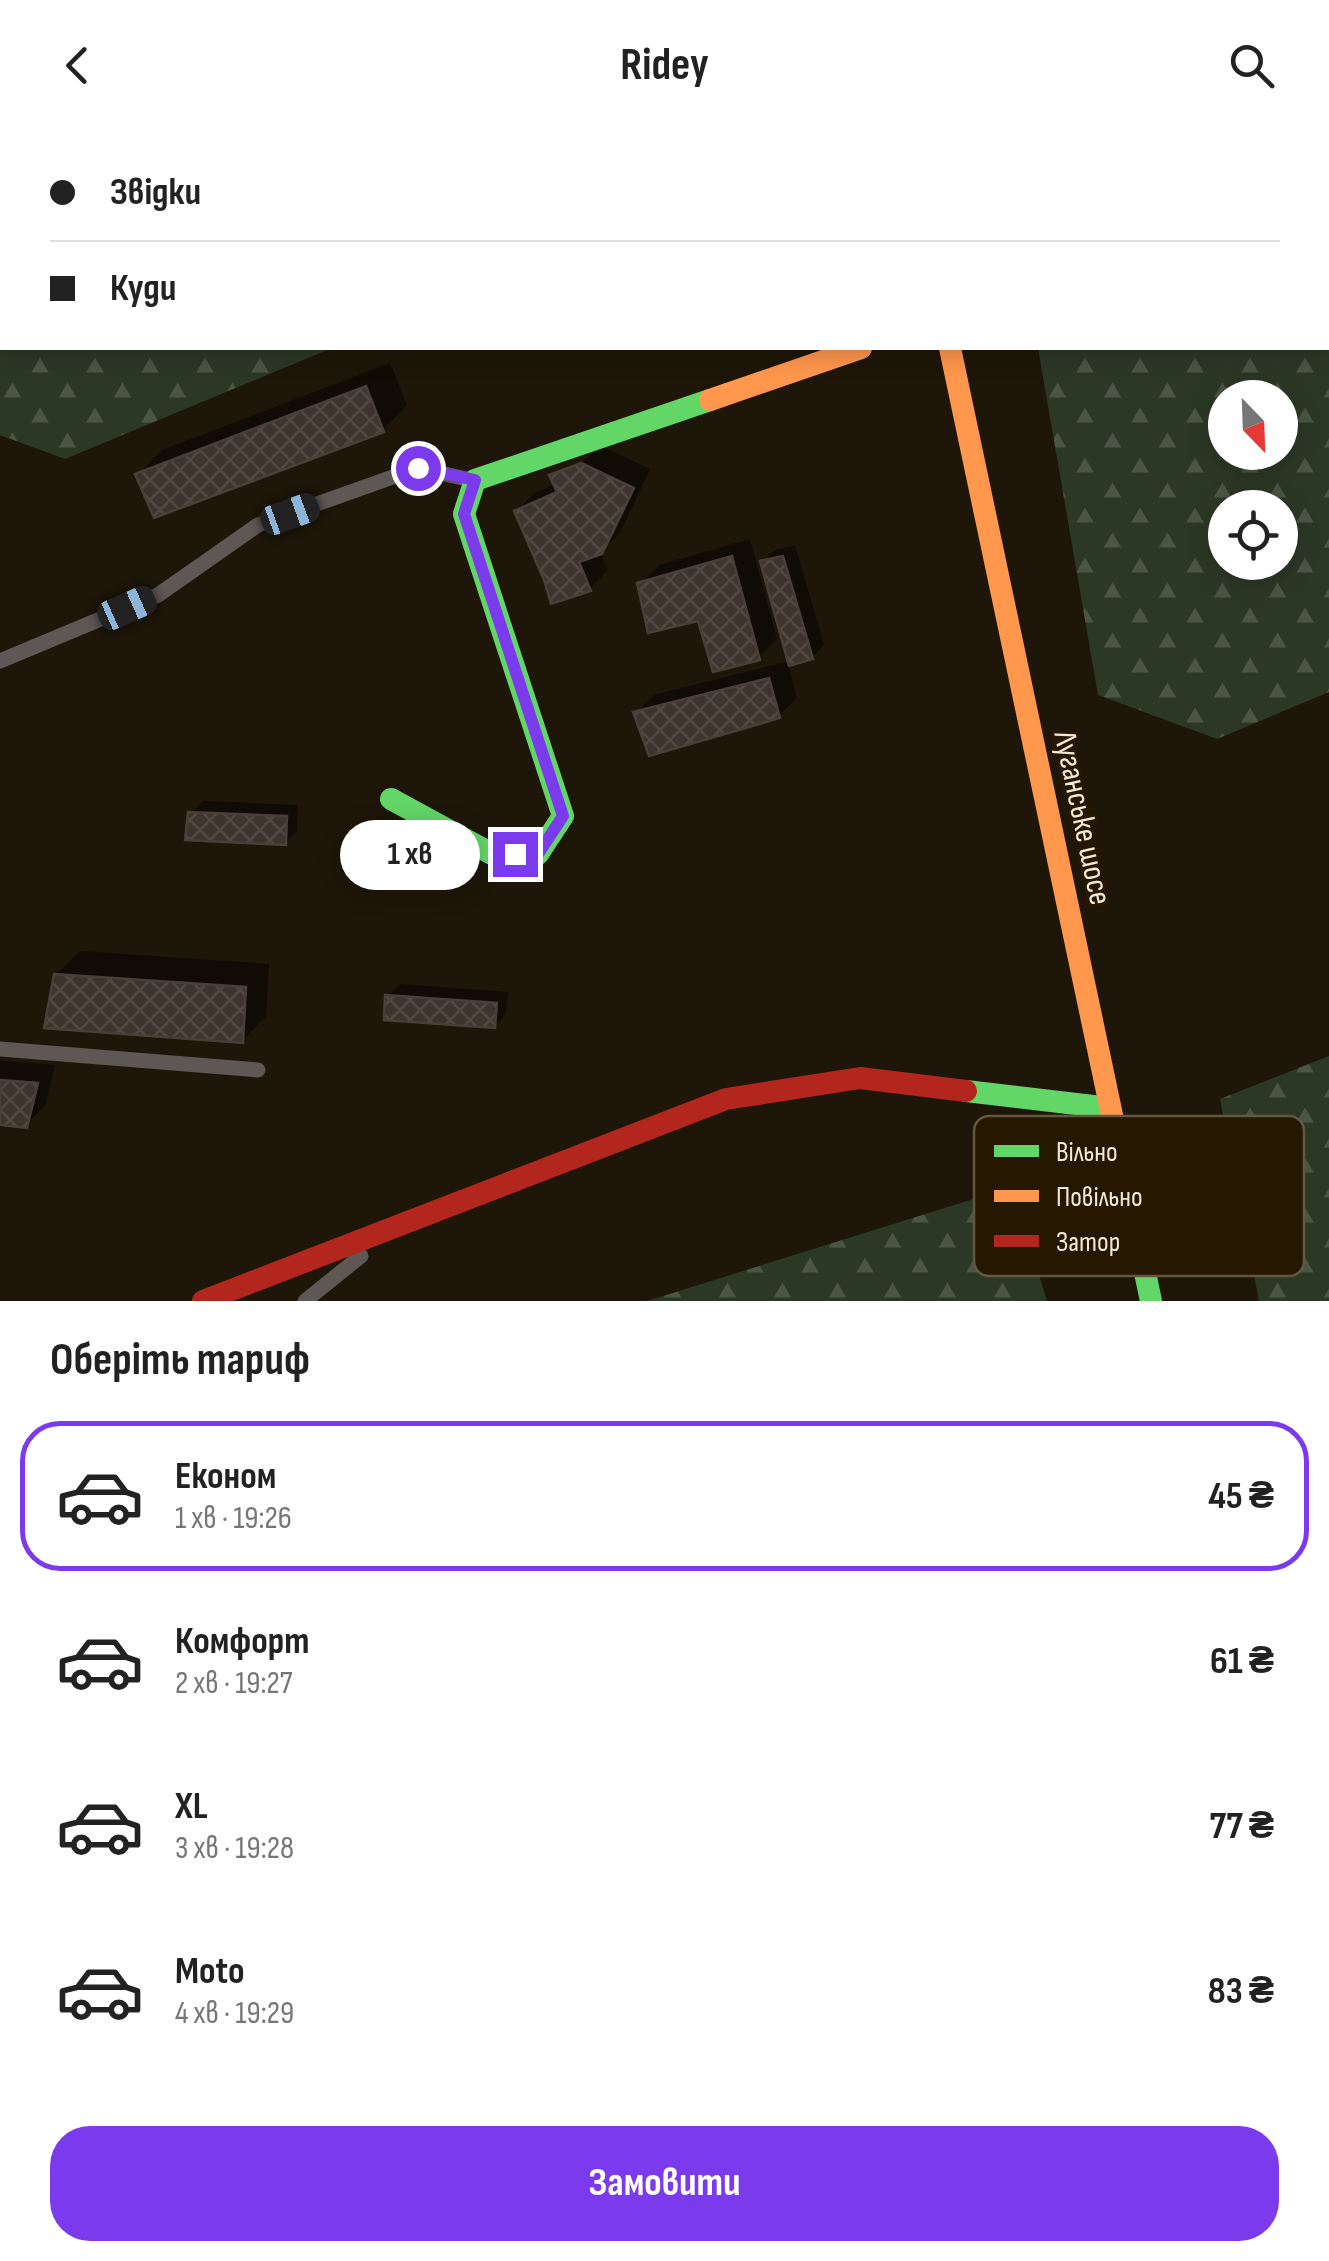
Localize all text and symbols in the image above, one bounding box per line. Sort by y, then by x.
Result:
icon: back [50,38,105,93]
text: Ridey [620,38,709,93]
icon: search [1224,38,1279,93]
text: Звідки [110,170,201,215]
text: Куди [110,266,176,311]
north arrow [1208,380,1298,470]
map controls [1208,380,1298,580]
route start [396,446,441,491]
car [257,490,323,538]
button: locate [1208,490,1298,580]
car [93,582,161,634]
street label: Луганське шосе [1044,726,1119,909]
callout: 1 хв [340,819,480,889]
route end [493,832,538,877]
text: 1 хв [388,835,432,874]
legend [974,1116,1304,1276]
text: Вільно [1056,1136,1118,1169]
text: Повільно [1056,1181,1143,1214]
text: Затор [1056,1226,1120,1259]
text: Оберіть тариф [50,1333,310,1388]
icon: car [55,1451,145,1541]
text: Економ [175,1454,276,1499]
text: 45 ₴ [1208,1474,1274,1519]
text: 1 хв · 19:26 [175,1499,292,1538]
icon: car [55,1616,145,1706]
text: Комфорт [175,1619,309,1664]
text: 61 ₴ [1210,1639,1274,1684]
text: 2 хв · 19:27 [175,1664,293,1703]
icon: car [55,1781,145,1871]
text: XL [175,1784,208,1829]
text: 77 ₴ [1209,1804,1274,1849]
text: 3 хв · 19:28 [175,1829,294,1868]
icon: car [55,1946,145,2036]
text: Moto [175,1949,245,1994]
text: 83 ₴ [1208,1969,1274,2014]
text: 4 хв · 19:29 [175,1994,294,2033]
button: Замовити [50,2126,1279,2241]

